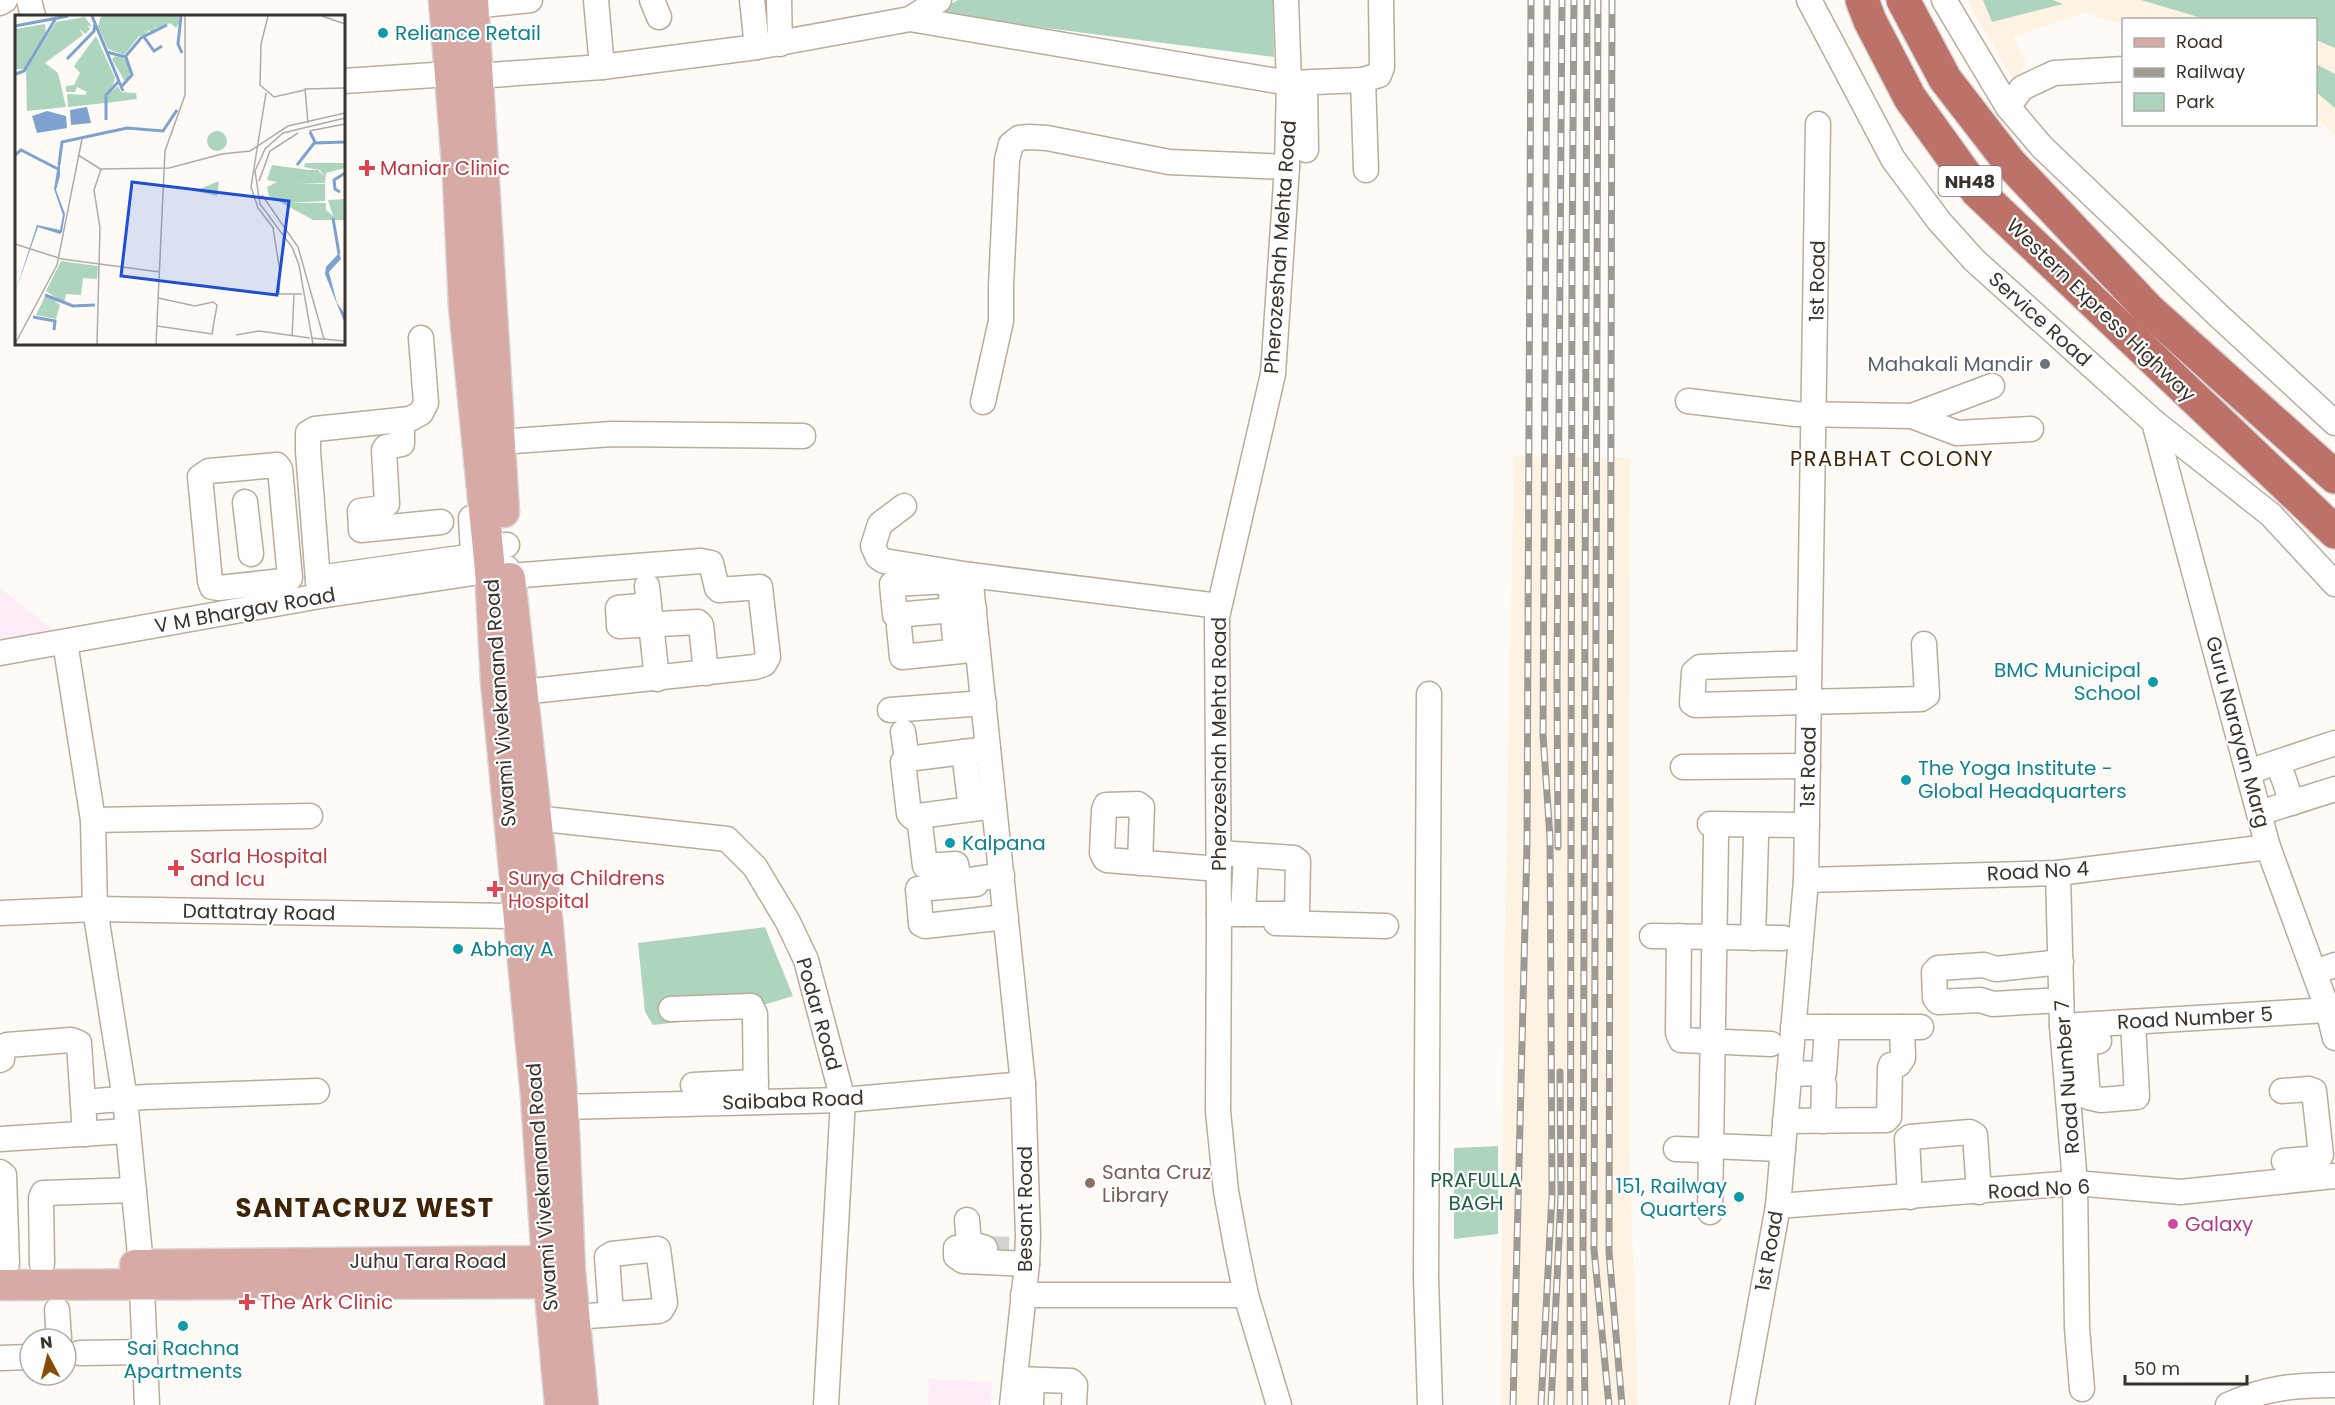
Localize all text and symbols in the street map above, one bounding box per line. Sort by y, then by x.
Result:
inset map [15,15,345,345]
legend [2122,18,2317,126]
place label: Reliance Retail [395,19,541,47]
marker: Reliance Retail [376,26,390,40]
text: Road [2176,29,2223,54]
text: Railway [2176,59,2245,84]
text: Park [2176,89,2215,114]
street label: Pherozeshah Mehta Road [1257,119,1303,375]
place label: Maniar Clinic [380,154,510,182]
marker: Maniar Clinic [358,159,376,177]
road number: NH48 [1938,166,2002,196]
street label: Western Express Highway [2000,212,2202,408]
street label: 1st Road [1802,240,1832,322]
street label: Service Road [1982,265,2098,373]
place label: Mahakali Mandir [1868,350,2033,378]
marker: Mahakali Mandir [2038,357,2052,371]
district label: PRABHAT COLONY [1790,444,1994,473]
street label: Swami Vivekanand Road [477,578,523,828]
street label: V M Bhargav Road [152,580,338,640]
street label: Pherozeshah Mehta Road [1205,617,1233,871]
street label: Guru Narayan Marg [2199,633,2277,831]
place label: BMC Municipal School [1994,656,2141,707]
marker: BMC Municipal School [2146,675,2160,689]
street label: 1st Road [1793,726,1823,808]
place label: The Yoga Institute - Global Headquarters [1918,754,2127,805]
marker: The Yoga Institute - Global Headquarters [1899,773,1913,787]
place label: Kalpana [962,829,1046,857]
marker: Kalpana [943,836,957,850]
place label: Sarla Hospital and Icu [190,842,328,893]
street label: Road No 4 [1986,854,2090,888]
marker: Sarla Hospital and Icu [167,859,185,877]
place label: Surya Childrens Hospital [508,864,665,915]
marker: Surya Childrens Hospital [486,880,504,898]
street label: Dattatray Road [182,897,336,927]
place label: Abhay A [470,935,553,963]
marker: Abhay A [451,942,465,956]
street label: Podar Road [790,954,848,1074]
street label: Road Number 7 [2048,999,2086,1155]
street label: Road Number 5 [2116,1000,2274,1036]
street label: Swami Vivekanand Road [519,1062,565,1312]
street label: Saibaba Road [722,1084,864,1116]
street label: Besant Road [1011,1146,1039,1272]
place label: Santa Cruz Library [1102,1158,1211,1209]
park label: PRAFULLA BAGH [1430,1166,1522,1217]
place label: 151, Railway Quarters [1616,1172,1727,1223]
street label: Road No 6 [1987,1172,2091,1206]
marker: Santa Cruz Library [1083,1176,1097,1190]
district label: SANTACRUZ WEST [235,1190,495,1226]
marker: 151, Railway Quarters [1732,1190,1746,1204]
street label: 1st Road [1748,1208,1790,1294]
place label: Galaxy [2185,1210,2253,1238]
marker: Galaxy [2166,1217,2180,1231]
street label: Juhu Tara Road [350,1247,507,1275]
place label: The Ark Clinic [260,1288,393,1316]
marker: The Ark Clinic [238,1293,256,1311]
marker: Sai Rachna Apartments [176,1319,190,1333]
north arrow [18,1327,78,1387]
text: N [39,1330,54,1355]
place label: Sai Rachna Apartments [124,1334,242,1385]
scale bar [2125,1348,2246,1386]
text: 50 m [2134,1356,2180,1381]

